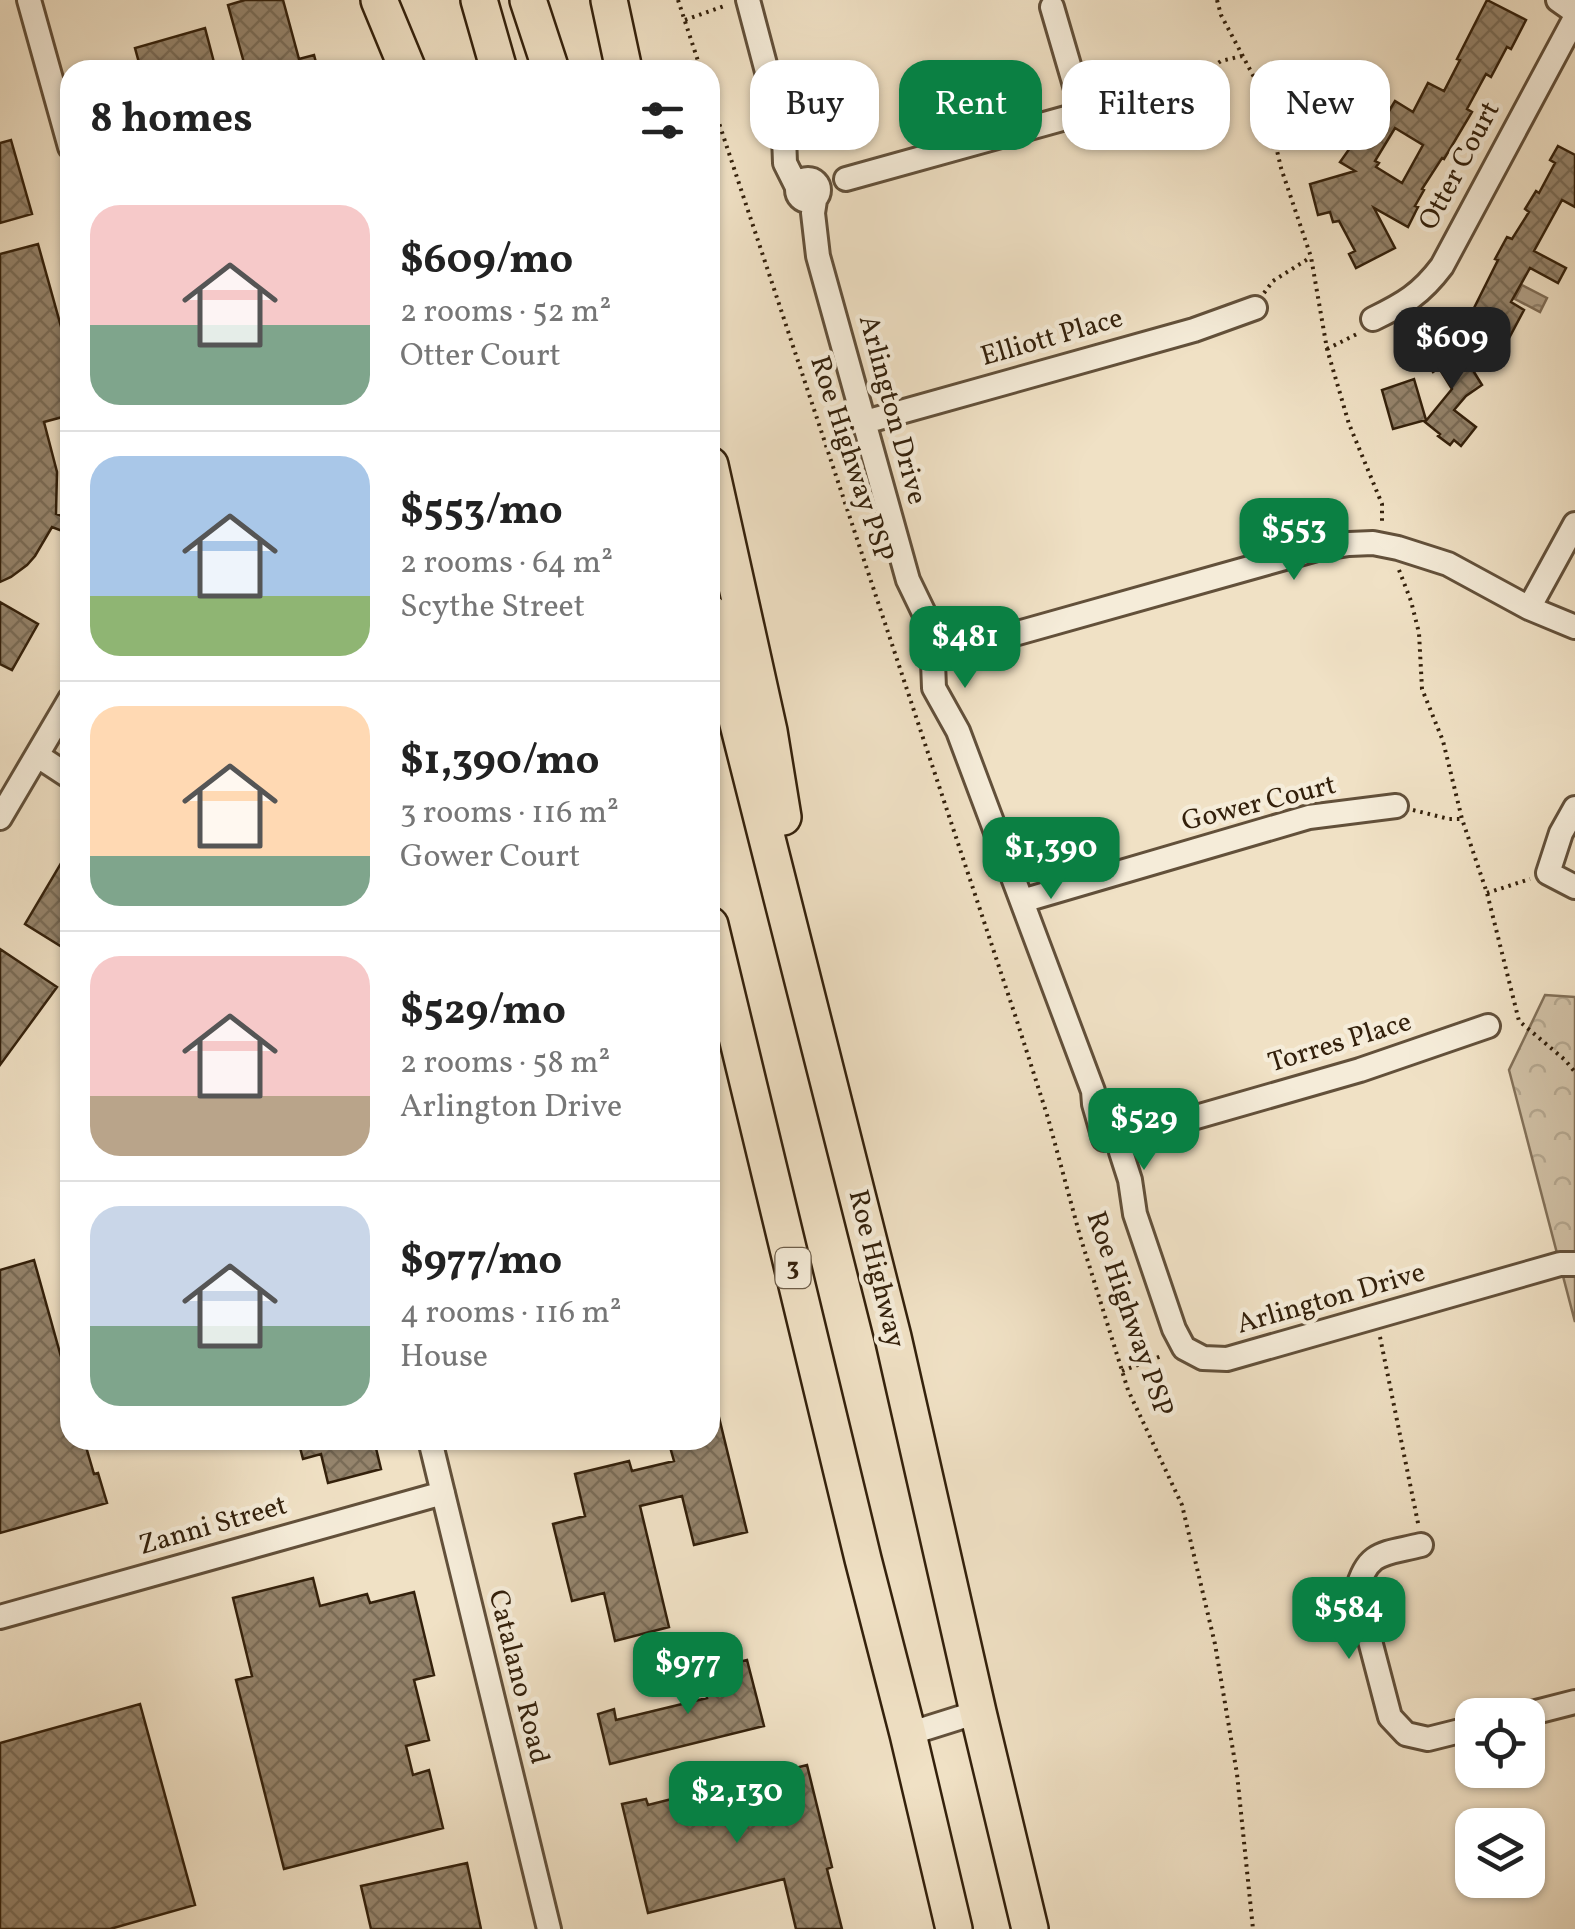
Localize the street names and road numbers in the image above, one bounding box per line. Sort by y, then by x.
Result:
street label: Otter Court [1410,95,1510,237]
street label: Elliott Place [976,299,1128,377]
street label: Arlington Drive [848,311,936,509]
street label: Roe Highway PSP [799,351,903,567]
street label: Gower Court [1178,766,1340,842]
street label: Torres Place [1264,1003,1416,1083]
street label: Roe Highway [838,1186,914,1352]
street label: Roe Highway PSP [1076,1206,1182,1422]
road number: 3 [776,1248,810,1288]
street label: Arlington Drive [1232,1253,1430,1345]
street label: Zanni Street [134,1486,292,1566]
street label: Catalano Road [478,1586,558,1768]

